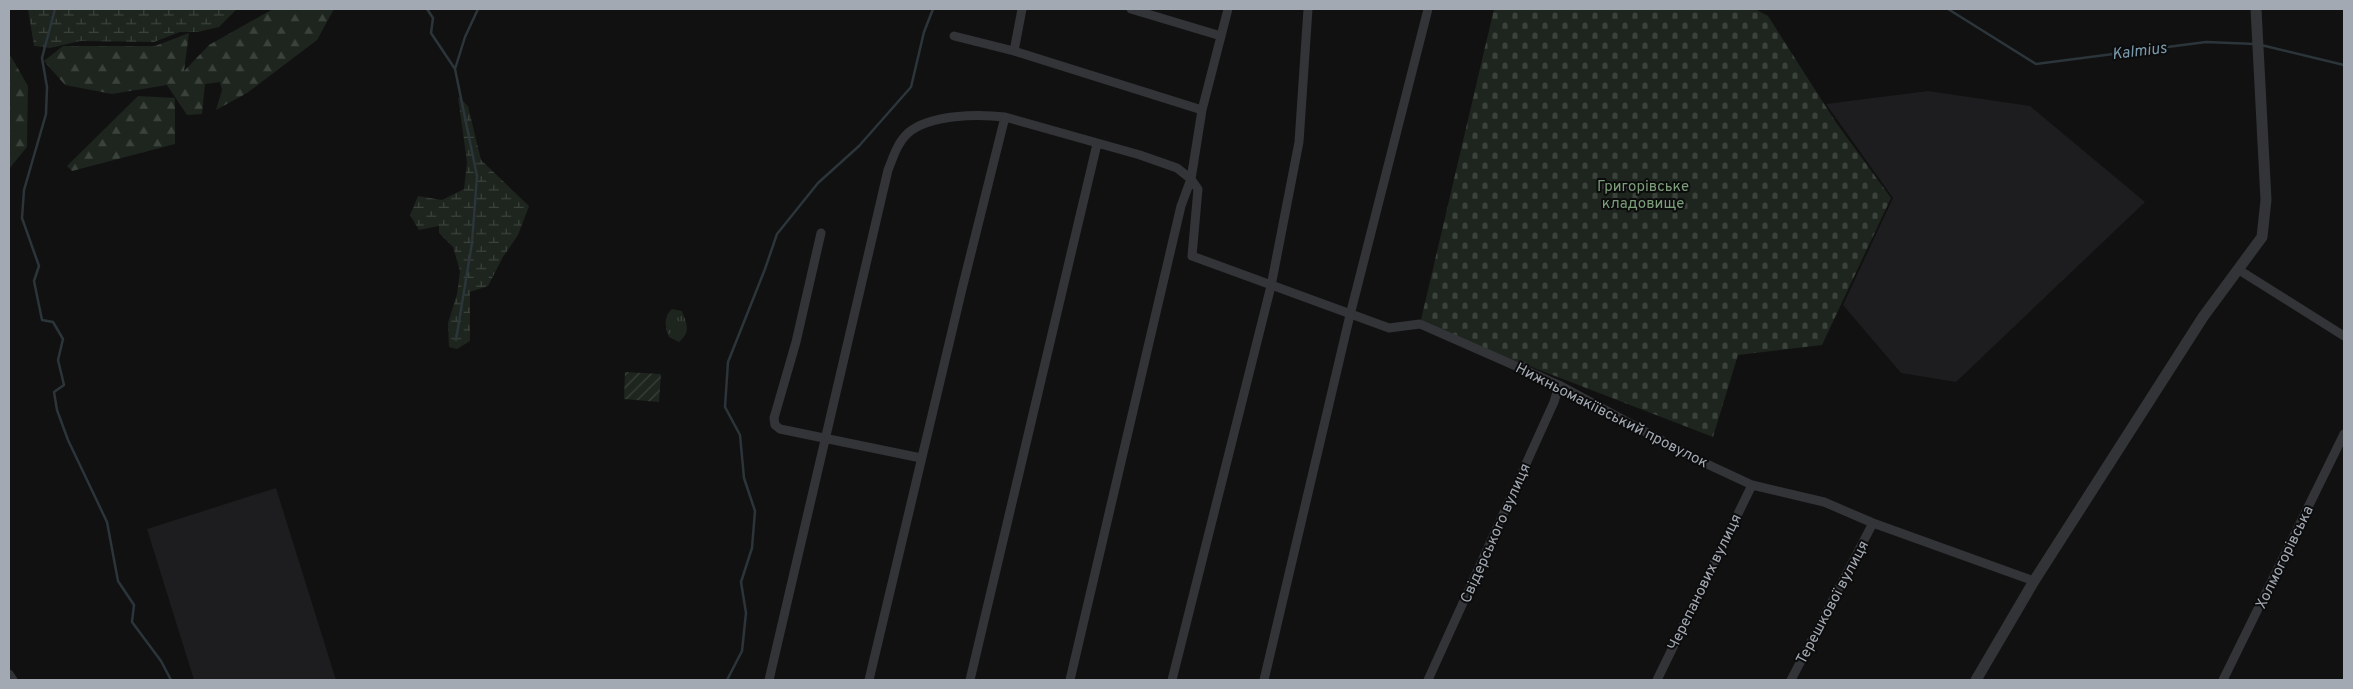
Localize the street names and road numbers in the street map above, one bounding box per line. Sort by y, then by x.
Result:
street label: Нижньомакіївський провулок [1512,359,1711,473]
street label: Свiдерського вулиця [1457,461,1536,606]
street label: Холмогорівська [2252,503,2318,612]
street label: Черепанових вулиця [1664,511,1747,654]
street label: Терешкової вулиця [1793,538,1874,668]

